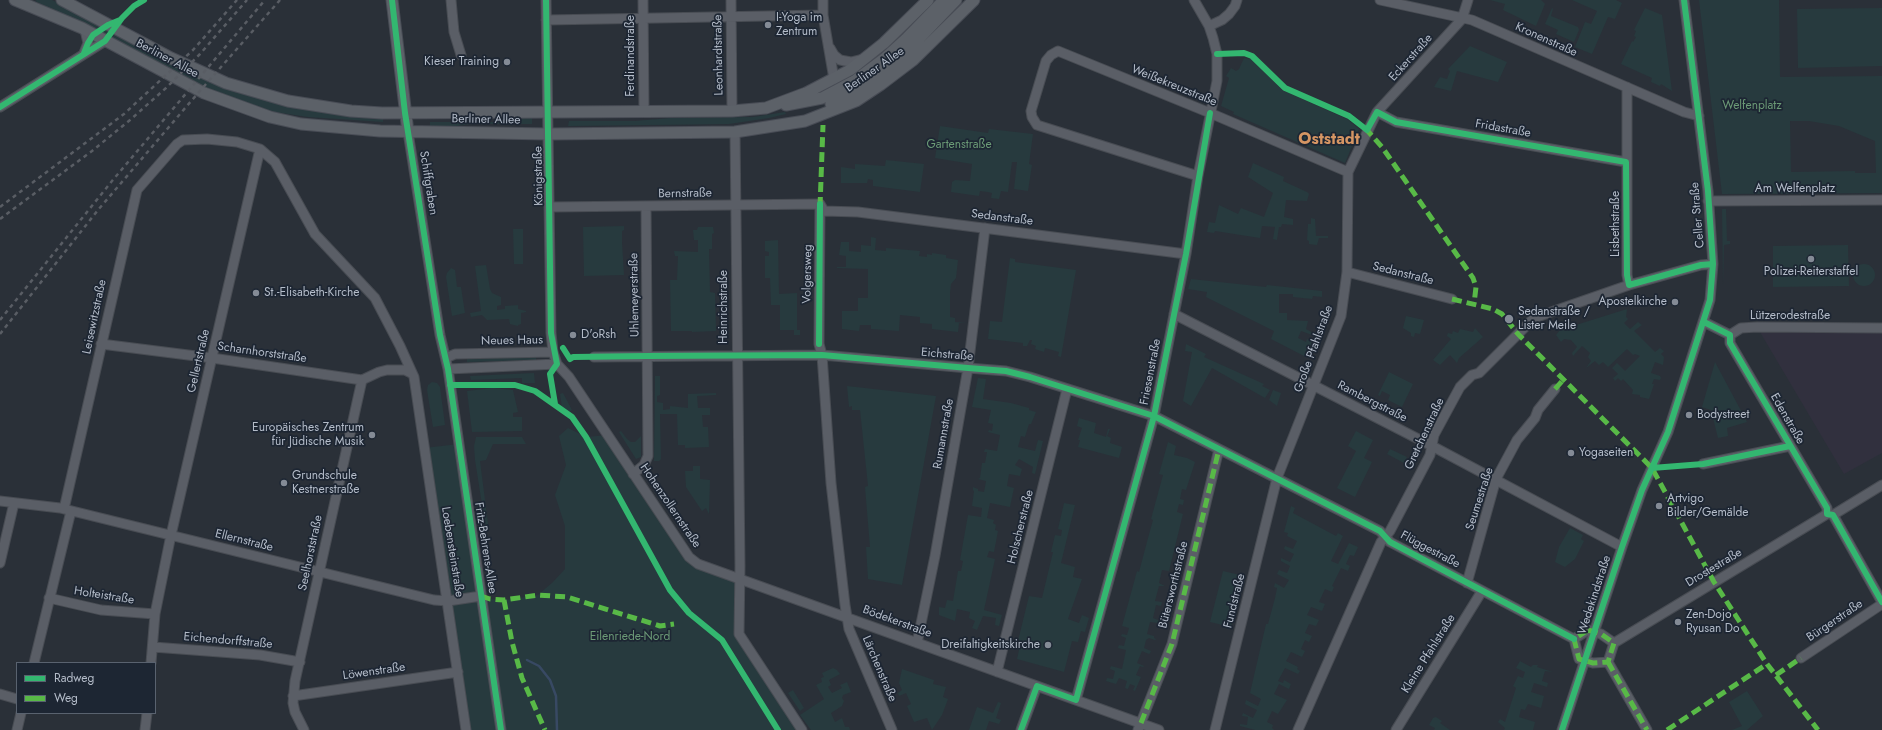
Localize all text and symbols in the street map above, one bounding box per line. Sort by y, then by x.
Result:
place label: I-Yoga im Zentrum [776,11,822,39]
street label: Leonhardtstraße [711,14,727,96]
street label: Ferdinandstraße [624,15,638,97]
marker: I-Yoga im Zentrum [763,20,773,30]
street label: Kronenstraße [1513,20,1579,60]
street label: Eckerstraße [1386,32,1436,84]
street label: Berliner Allee [133,36,201,82]
street label: Berliner Allee [843,44,907,96]
place label: Kieser Training [424,55,499,69]
marker: Kieser Training [502,57,512,67]
street label: Weißekreuzstraße [1129,62,1219,110]
park label: Welfenplatz [1722,99,1782,113]
street label: Berliner Allee [451,112,521,128]
street label: Fridastraße [1474,117,1532,141]
district label: Oststadt [1298,130,1360,150]
park label: Gartenstraße [926,138,992,152]
street label: Königstraße [531,146,547,206]
street label: Schiffgraben [416,150,440,216]
street label: Celler Straße [1688,181,1708,249]
street label: Am Welfenplatz [1755,182,1835,196]
street label: Bernstraße [658,186,712,202]
street label: Lisbethstraße [1609,191,1623,257]
street label: Sedanstraße [970,207,1034,229]
street label: Volgersweg [800,244,816,304]
street label: Uhlemeyerstraße [627,253,643,337]
marker: Polizei-Reiterstaffel [1806,254,1816,264]
street label: Sedanstraße [1371,259,1435,289]
place label: Polizei-Reiterstaffel [1764,265,1858,279]
street label: Heinrichstraße [717,270,731,344]
street label: Leisewitzstraße [80,278,110,356]
place label: St.-Elisabeth-Kirche [264,286,359,300]
marker: St.-Elisabeth-Kirche [251,288,261,298]
place label: Apostelkirche [1598,295,1667,309]
marker: Apostelkirche [1670,297,1680,307]
street label: Große Pfahlstraße [1292,303,1336,395]
place label: Sedanstraße / Lister Meile [1518,305,1590,333]
street label: Lützerodestraße [1750,309,1830,323]
marker: Sedanstraße / Lister Meile [1503,313,1515,325]
street label: Gellertstraße [185,328,213,394]
place label: D'oRsh [581,328,616,342]
marker: D'oRsh [568,330,578,340]
street label: Neues Haus [481,333,543,349]
street label: Friesenstraße [1138,338,1164,406]
street label: Scharnhorststraße [216,340,308,366]
street label: Eichstraße [920,346,974,364]
street label: Rambergstraße [1335,378,1409,426]
street label: Edenstraße [1767,391,1807,447]
street label: Gretchenstraße [1402,396,1448,472]
street label: Rumannstraße [931,398,957,470]
place label: Bodystreet [1697,408,1749,422]
marker: Bodystreet [1684,410,1694,420]
place label: Europäisches Zentrum für Jüdische Musik [252,421,364,449]
marker: Europäisches Zentrum für Jüdische Musik [367,430,377,440]
place label: Yogaseiten [1579,446,1633,460]
marker: Yogaseiten [1566,448,1576,458]
street label: Hohenzollernstraße [636,461,704,551]
street label: Seumestraße [1463,466,1497,532]
place label: Grundschule Kestnerstraße [292,469,359,497]
marker: Grundschule Kestnerstraße [279,478,289,488]
street label: Holscherstraße [1005,489,1037,565]
place label: Artvigo Bilder/Gemälde [1667,492,1748,520]
street label: Fritz-Behrens-Allee [471,501,499,595]
marker: Artvigo Bilder/Gemälde [1654,501,1664,511]
street label: Loebensteinstraße [438,506,466,598]
street label: Seelhorststraße [296,514,326,592]
street label: Ellernstraße [213,527,275,555]
street label: Flüggestraße [1398,528,1462,572]
street label: Bütersworthstraße [1156,540,1192,630]
street label: Drostestraße [1683,546,1745,590]
street label: Wedekindstraße [1575,554,1615,636]
street label: Fundstraße [1221,572,1249,630]
street label: Holteistraße [73,584,135,608]
street label: Bürgerstraße [1804,597,1866,645]
street label: Bödekerstraße [861,603,933,641]
place label: Zen-Dojo Ryusan Do [1686,608,1740,636]
street label: Kleine Pfahlstraße [1399,612,1459,696]
marker: Zen-Dojo Ryusan Do [1673,617,1683,627]
street label: Eichendorffstraße [183,630,273,652]
park label: Eilenriede-Nord [590,630,670,644]
street label: Lärchenstraße [859,634,899,704]
place label: Dreifaltigkeitskirche [941,638,1040,652]
marker: Dreifaltigkeitskirche [1043,640,1053,650]
street label: Löwenstraße [342,661,406,683]
legend [16,662,156,714]
text: Radweg [54,669,94,687]
text: Weg [54,689,78,707]

